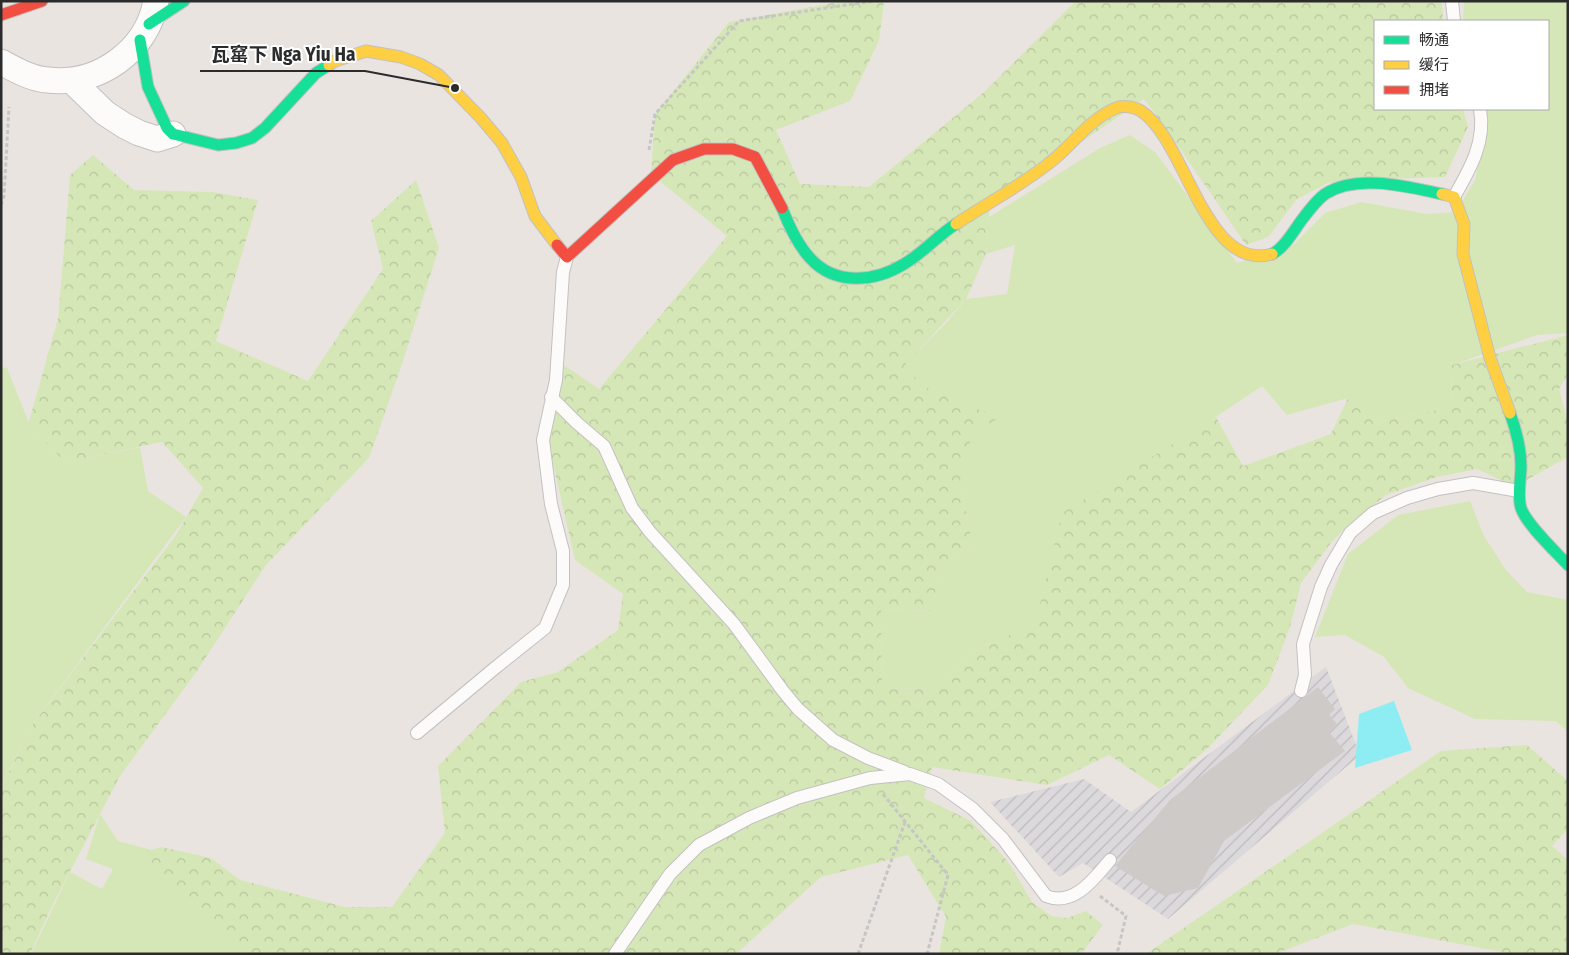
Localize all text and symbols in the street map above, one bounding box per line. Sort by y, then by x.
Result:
legend [1374,20,1549,110]
text: 畅通 [1419,31,1449,49]
callout: 瓦窰下 Nga Yiu Ha [200,37,365,71]
text: 瓦窰下 Nga Yiu Ha [211,43,355,66]
text: 缓行 [1419,56,1449,74]
text: 拥堵 [1419,81,1449,99]

